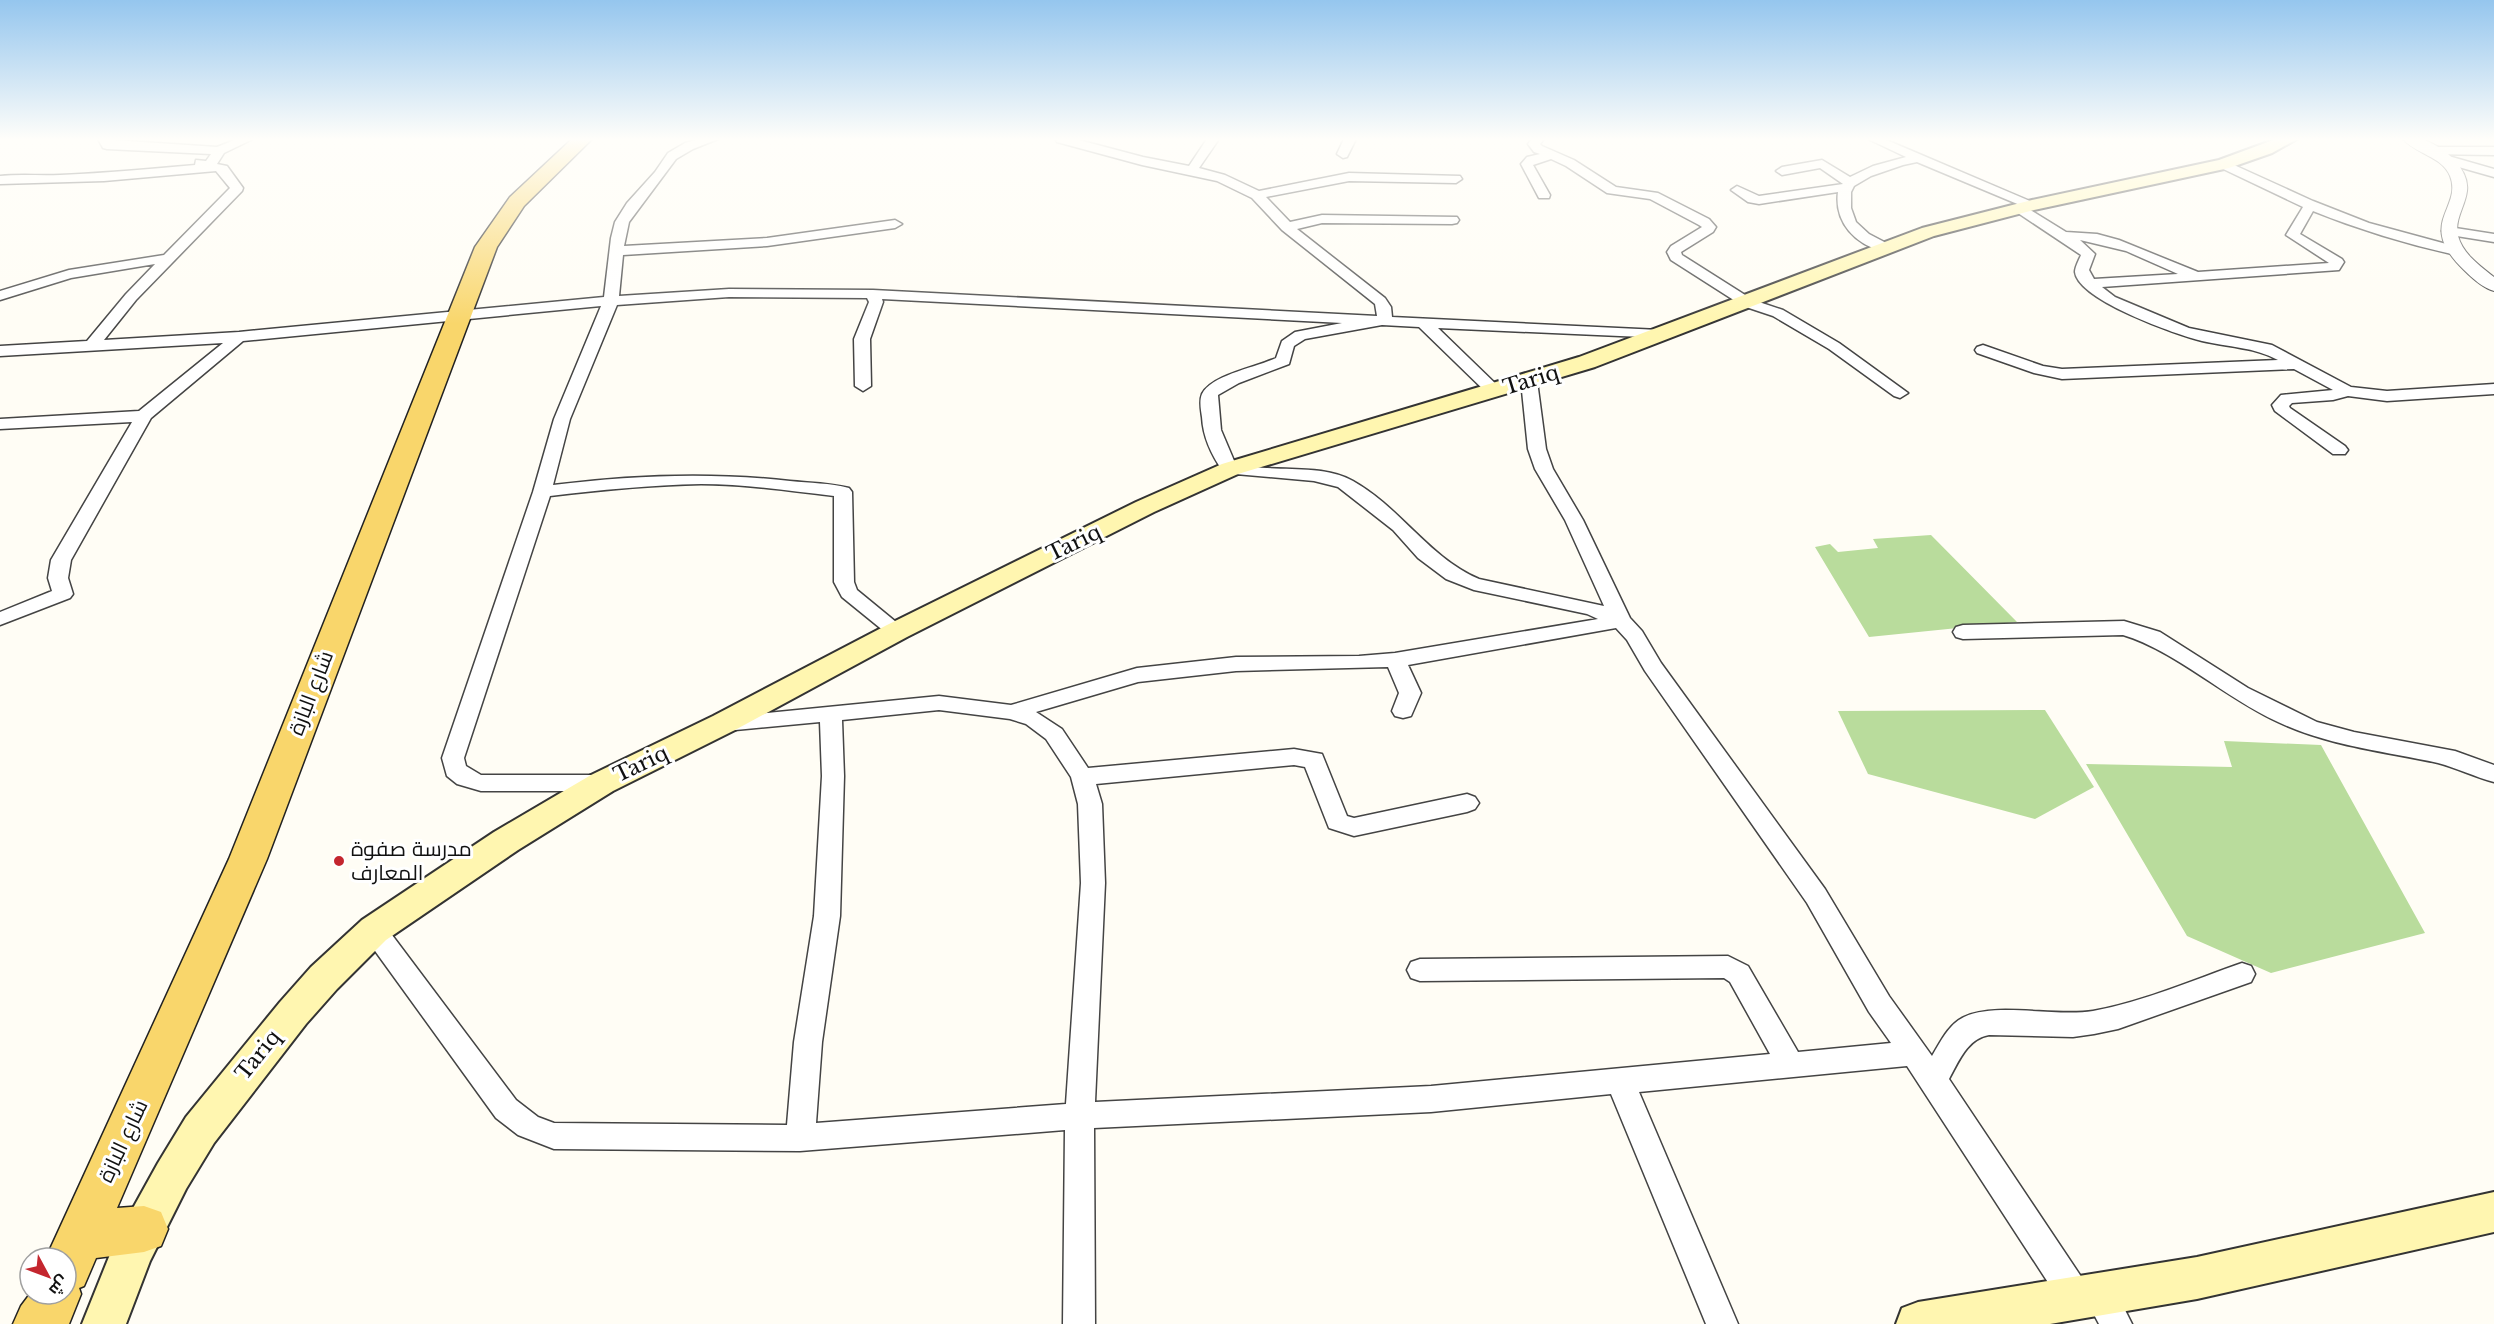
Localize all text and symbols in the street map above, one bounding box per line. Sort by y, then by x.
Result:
street label: Tariq [1500,359,1562,401]
street label: Tariq [1043,519,1106,567]
street label: شارع البازة [283,647,340,739]
street label: Tariq [610,740,673,788]
place label: مدرسة صفوة المعارف [351,836,472,886]
marker: مدرسة صفوة المعارف [332,854,346,868]
street label: Tariq [230,1024,286,1085]
street label: شارع البازة [93,1095,154,1187]
north arrow [18,1246,78,1306]
text: ش [45,1272,74,1300]

